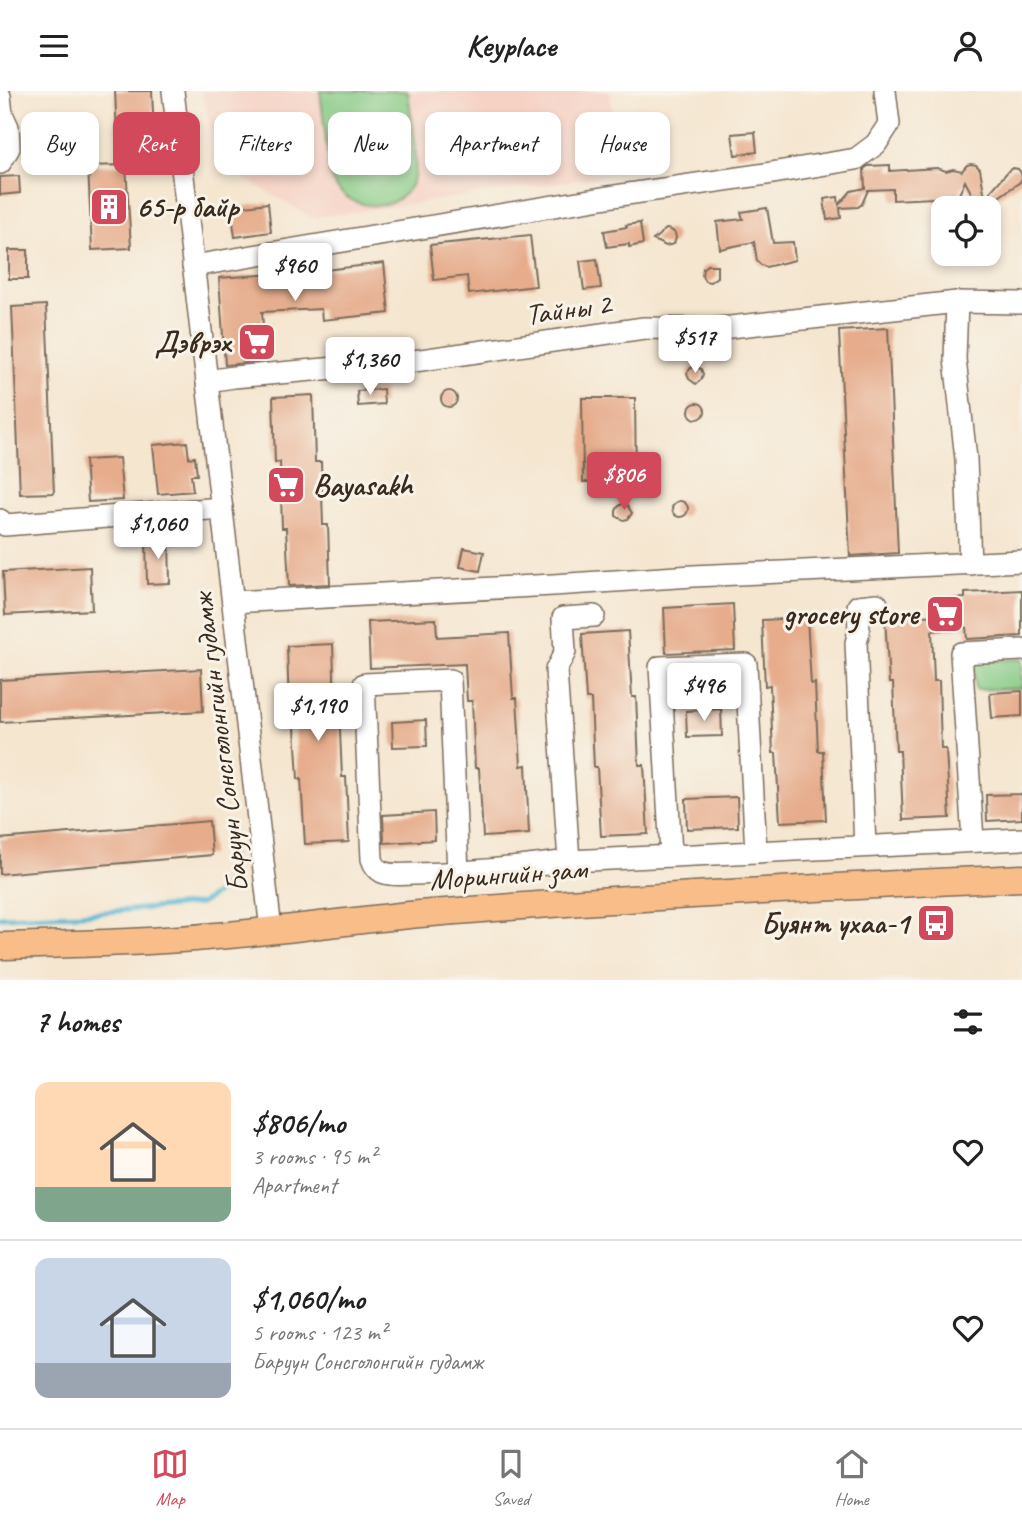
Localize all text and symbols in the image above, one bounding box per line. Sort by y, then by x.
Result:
text: Keyplace [466,25,556,66]
icon: menu [35,27,73,65]
icon: person [949,27,987,65]
chip: Buy [21,112,99,175]
chip: Rent [113,112,200,175]
chip: Filters [214,112,314,175]
chip: New [328,112,411,175]
chip: Apartment [425,112,561,175]
chip: House [575,112,670,175]
building icon: 65-р байр [88,186,130,228]
place label: 65-р байр [136,188,241,226]
map controls [931,196,1001,266]
button: locate [931,196,1001,266]
pin: $960 [254,243,336,303]
text: $960 [274,251,316,280]
street label: Тайны 2 [523,284,616,334]
pin: $517 [654,315,736,375]
supermarket icon: Дэврэх [236,321,278,363]
place label: Дэврэх [155,323,233,361]
text: $517 [675,323,715,352]
pin: $1,360 [313,337,427,397]
text: $1,360 [342,345,398,374]
pin: $806 [583,453,665,512]
text: $806 [603,460,645,489]
supermarket icon: Bayasakh [265,464,307,506]
place label: Bayasakh [313,466,414,504]
pin: $1,060 [101,501,215,561]
text: $1,060 [130,509,186,538]
street label: Баруун Сонсголонгийн гудамж [182,589,257,895]
supermarket icon: grocery store [924,593,966,635]
place label: grocery store [784,595,921,634]
pin: $496 [663,663,745,723]
text: $496 [683,671,725,700]
pin: $1,190 [261,683,375,743]
text: $1,190 [290,691,346,720]
street label: Морингийн зам [428,849,590,898]
bus stop icon: Буянт ухаа-1 [915,902,957,944]
place label: Буянт ухаа-1 [761,904,912,942]
text: 7 homes [35,1003,120,1041]
icon: filters [949,1003,987,1041]
text: $806/mo [252,1104,345,1142]
icon: home [91,1110,175,1194]
icon: heart [949,1133,987,1171]
text: 3 rooms · 95 m² [252,1142,376,1171]
text: Apartment [252,1171,337,1200]
text: $1,060/mo [252,1280,365,1318]
icon: home [91,1286,175,1370]
icon: heart [949,1309,987,1347]
text: 5 rooms · 123 m² [252,1318,387,1347]
text: Баруун Сонсголонгийн гудамж [252,1347,483,1376]
tab: Map [151,1445,189,1511]
tab: Saved [492,1445,530,1511]
tab: Home [833,1445,871,1511]

